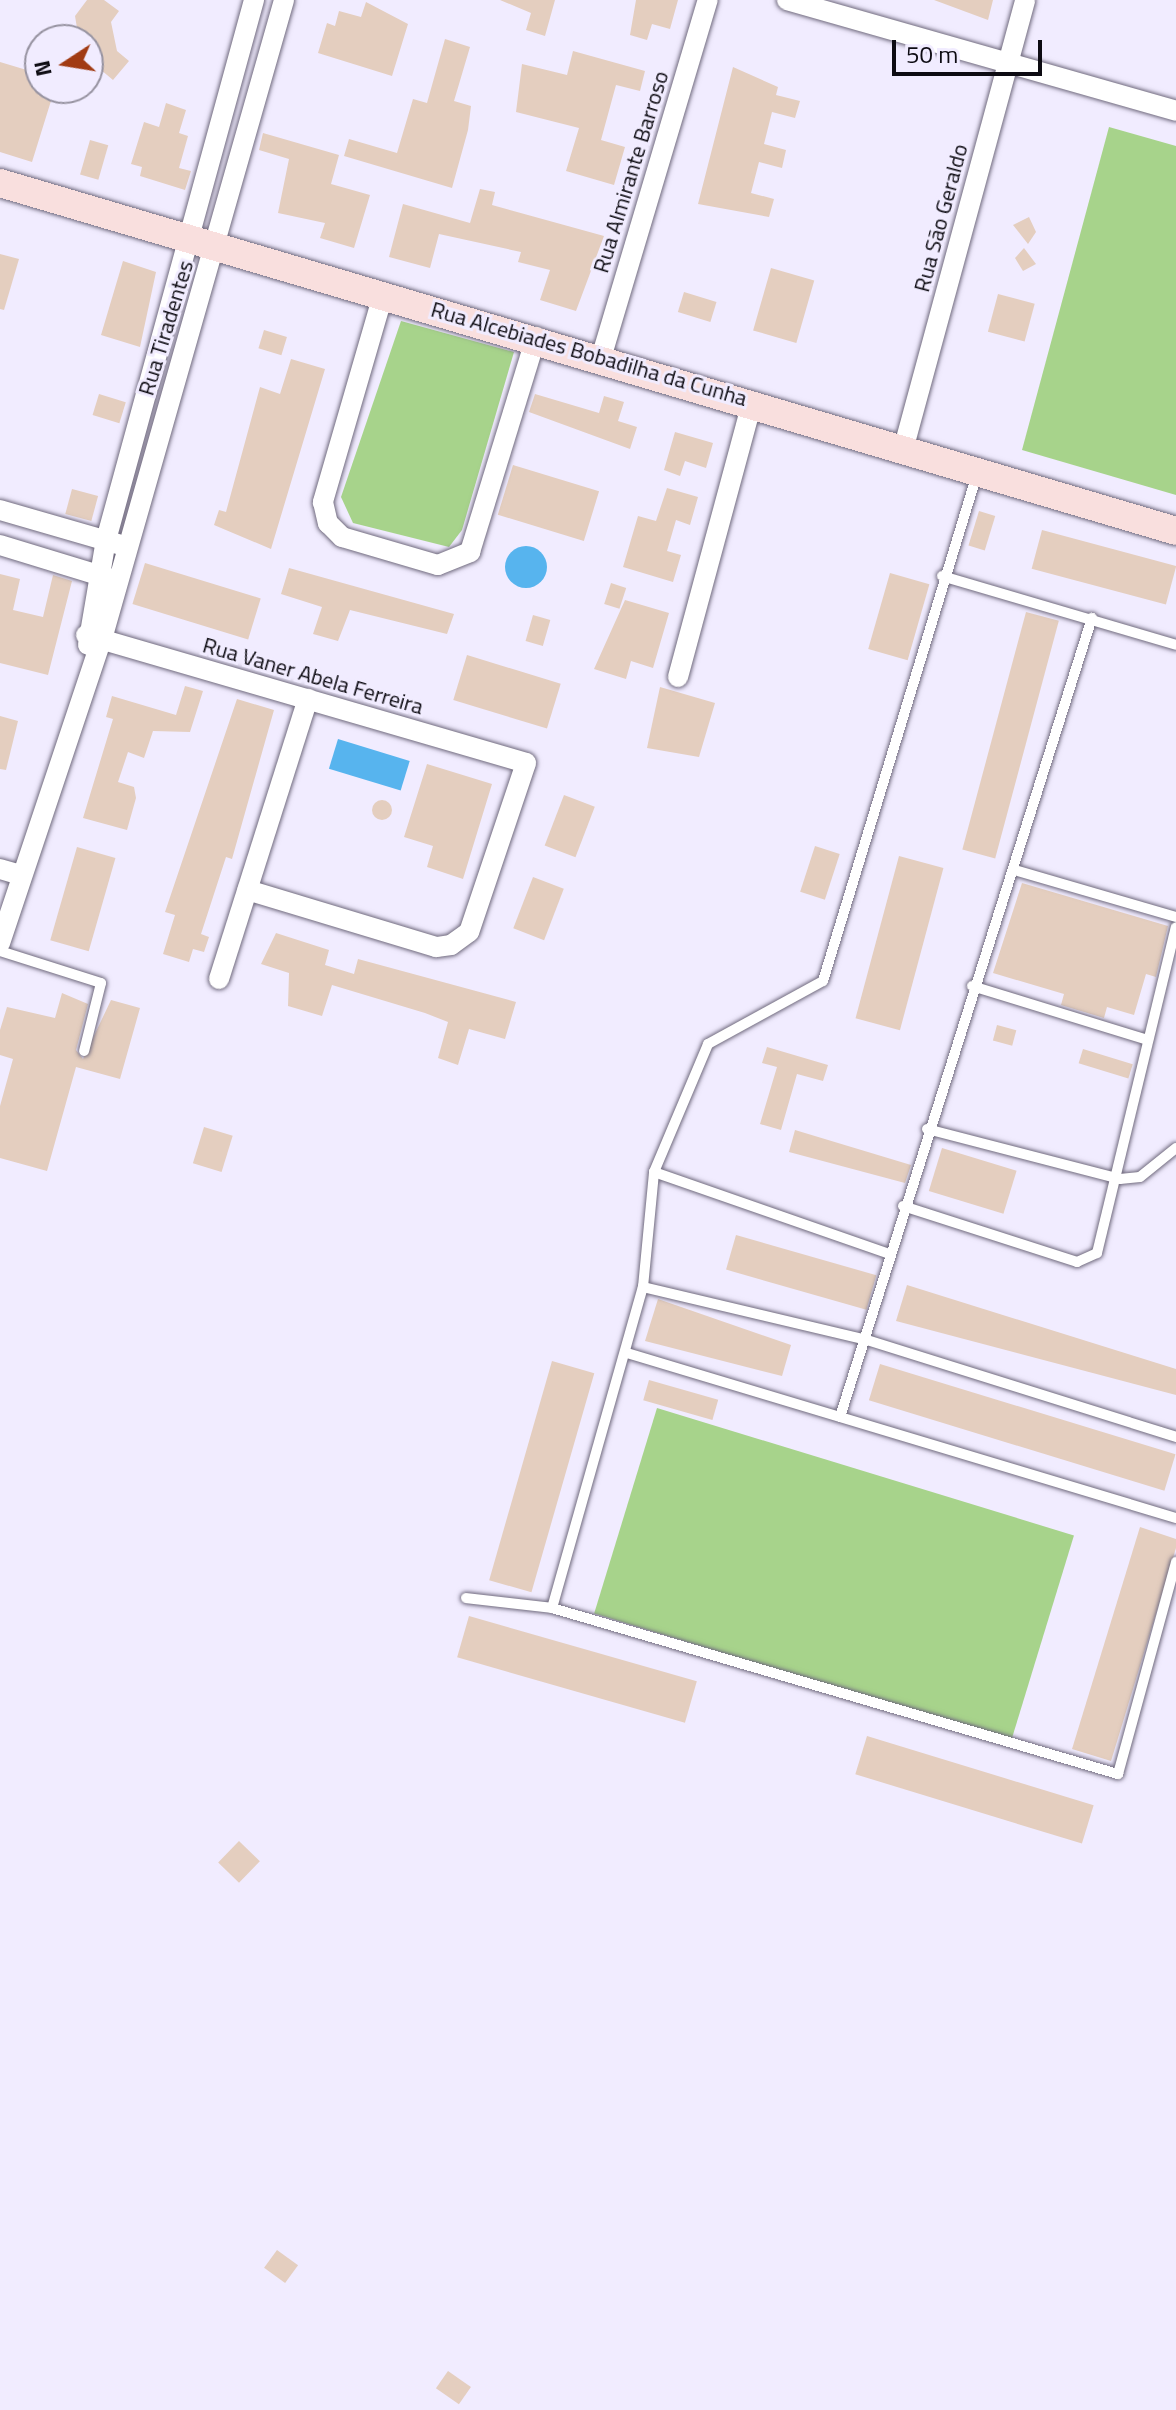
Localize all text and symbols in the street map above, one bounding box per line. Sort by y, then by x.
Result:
north arrow [24,24,104,104]
scale bar [896,24,1046,74]
text: 50 m [906,36,958,72]
text: N [24,58,61,80]
street label: Rua Almirante Barroso [588,68,674,276]
street label: Rua São Geraldo [909,141,973,295]
street label: Rua Tiradentes [133,257,199,399]
street label: Rua Alcebiades Bobadilha da Cunha [428,296,750,412]
street label: Rua Vaner Abela Ferreira [200,632,426,720]

